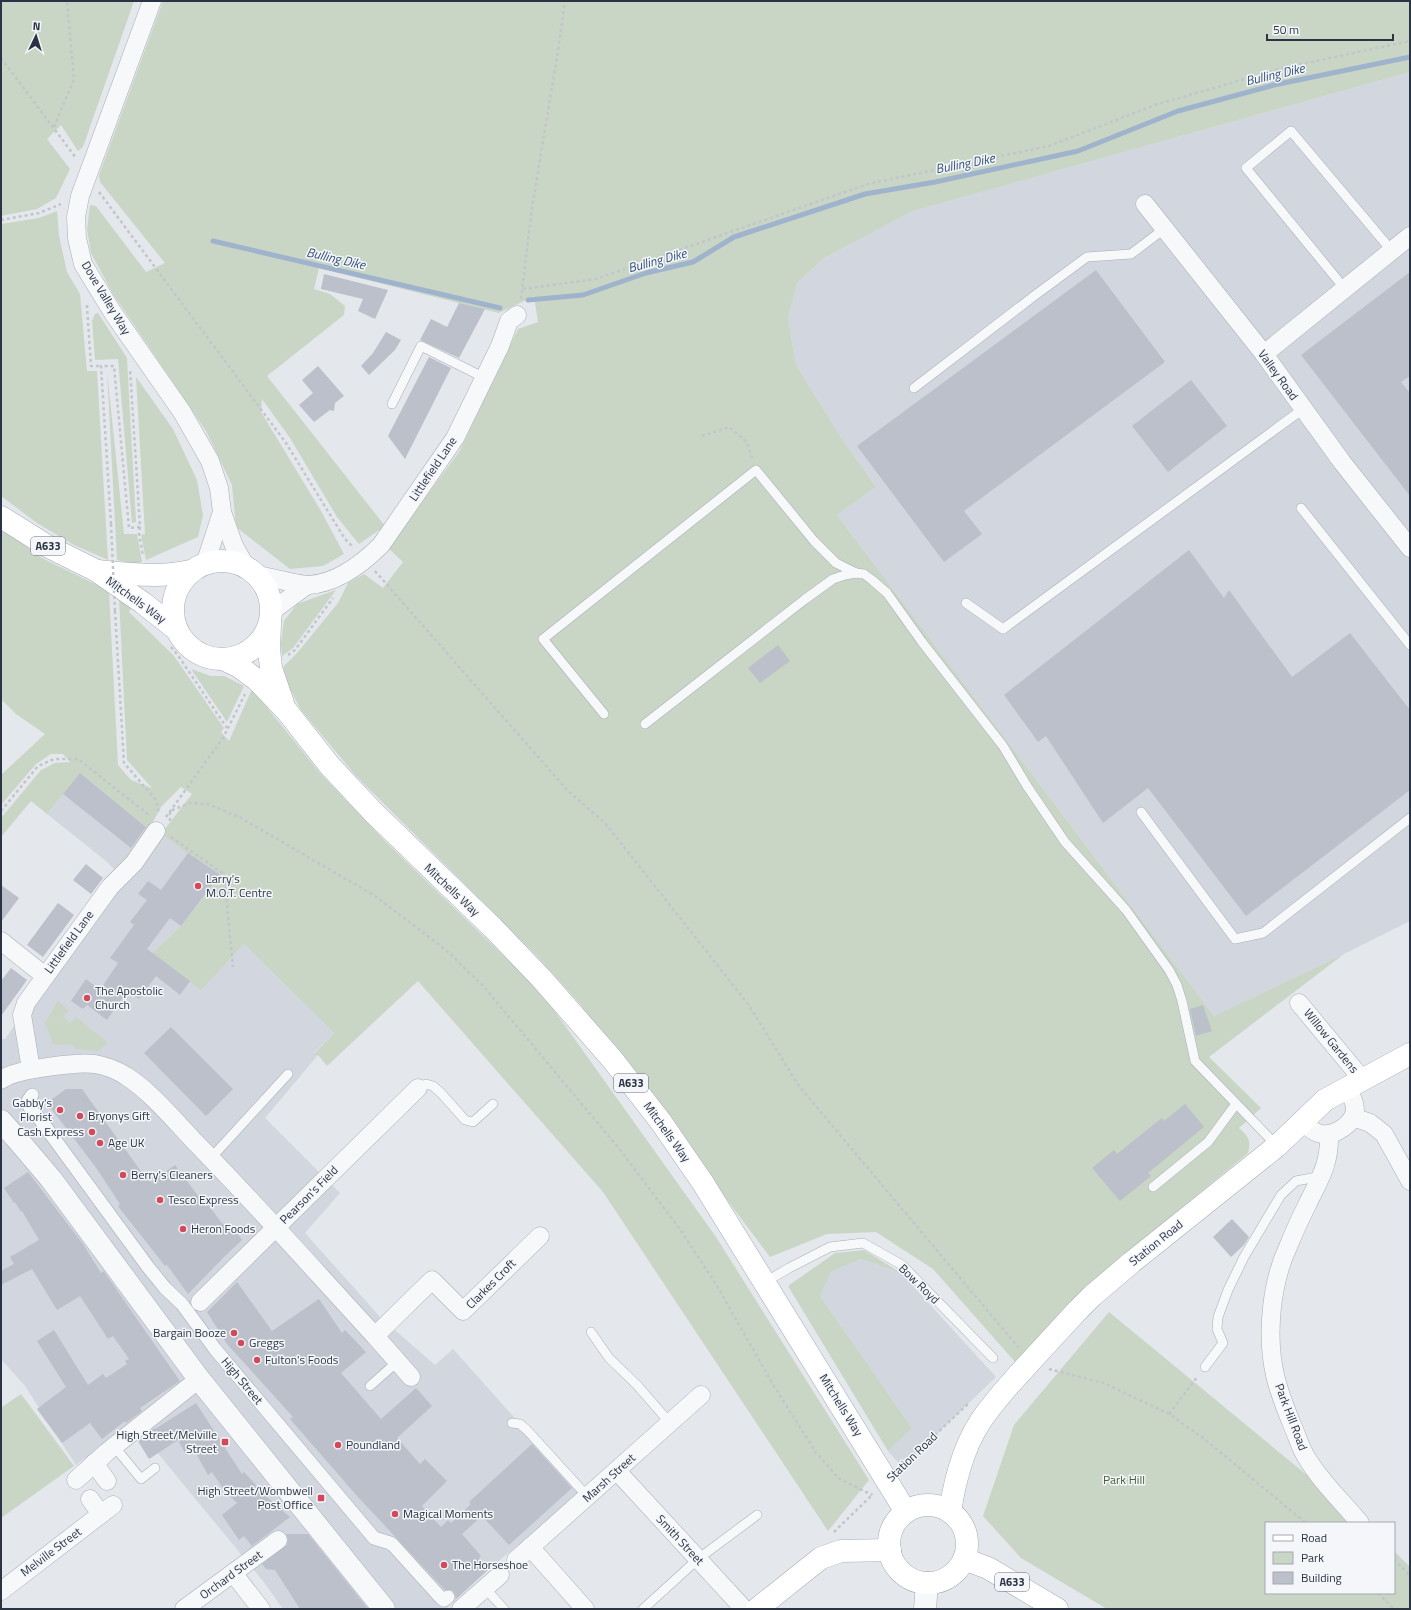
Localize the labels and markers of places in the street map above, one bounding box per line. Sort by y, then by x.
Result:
place label: Larry's M.O.T. Centre [206,869,272,902]
marker: Larry's M.O.T. Centre [193,881,203,891]
place label: The Apostolic Church [95,981,163,1014]
marker: The Apostolic Church [82,993,92,1003]
place label: Gabby's Florist [12,1093,53,1126]
marker: Gabby's Florist [55,1105,65,1115]
place label: Bryonys Gift [88,1106,151,1125]
marker: Bryonys Gift [75,1111,85,1121]
place label: Cash Express [17,1122,84,1141]
marker: Cash Express [87,1127,97,1137]
place label: Age UK [108,1133,145,1152]
marker: Age UK [95,1138,105,1148]
place label: Berry's Cleaners [131,1165,213,1184]
marker: Berry's Cleaners [118,1170,128,1180]
place label: Tesco Express [168,1190,239,1209]
marker: Tesco Express [155,1195,165,1205]
place label: Heron Foods [191,1219,256,1238]
marker: Heron Foods [178,1224,188,1234]
place label: Bargain Booze [153,1323,226,1342]
marker: Bargain Booze [229,1328,239,1338]
place label: Greggs [249,1333,285,1352]
marker: Greggs [236,1338,246,1348]
place label: Fulton's Foods [265,1350,339,1369]
marker: Fulton's Foods [252,1355,262,1365]
place label: High Street/Melville Street [116,1425,218,1458]
place label: Poundland [346,1435,400,1454]
marker: High Street/Melville Street [220,1437,230,1447]
marker: Poundland [333,1440,343,1450]
place label: High Street/Wombwell Post Office [197,1481,313,1514]
marker: High Street/Wombwell Post Office [316,1493,326,1503]
place label: Magical Moments [403,1504,494,1523]
marker: Magical Moments [390,1509,400,1519]
place label: The Horseshoe [452,1555,528,1574]
marker: The Horseshoe [439,1560,449,1570]

